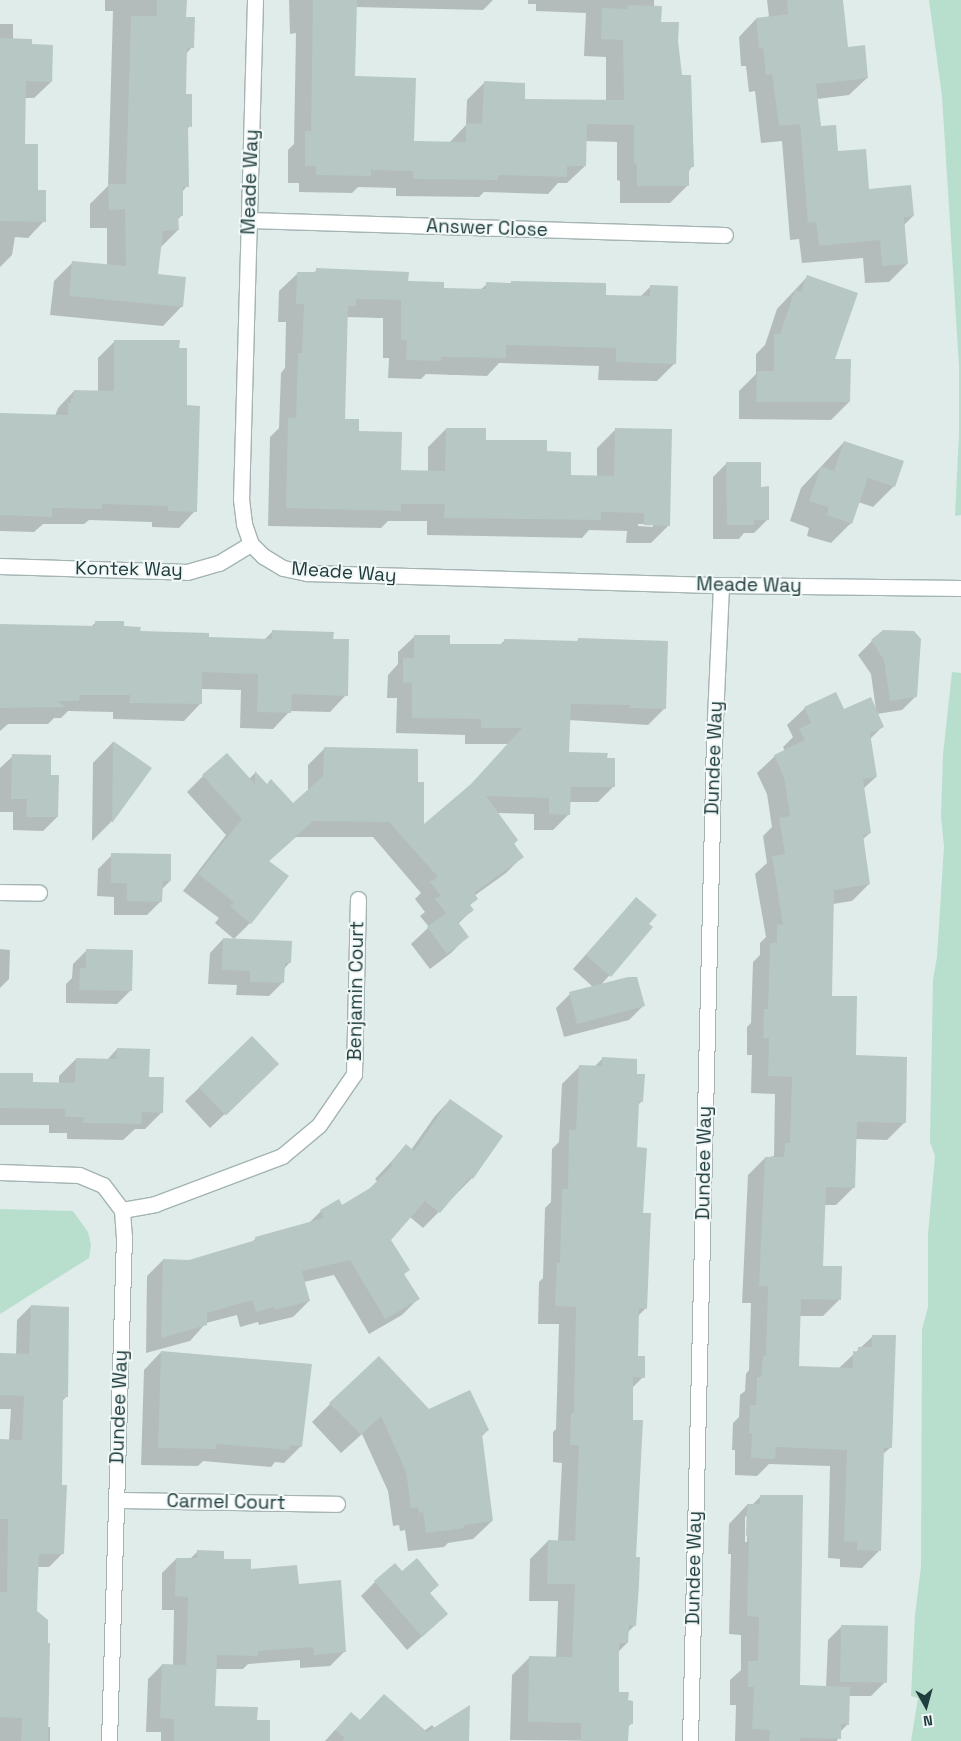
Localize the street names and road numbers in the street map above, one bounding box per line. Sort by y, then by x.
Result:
street label: Meade Way [237,129,263,235]
street label: Answer Close [426,214,548,242]
street label: Kontek Way [75,557,183,581]
street label: Meade Way [291,557,397,587]
street label: Meade Way [696,573,802,597]
street label: Dundee Way [701,701,727,815]
street label: Benjamin Court [343,921,369,1061]
street label: Dundee Way [692,1106,716,1220]
street label: Dundee Way [106,1350,132,1464]
street label: Carmel Court [166,1490,286,1514]
street label: Dundee Way [682,1511,706,1625]

